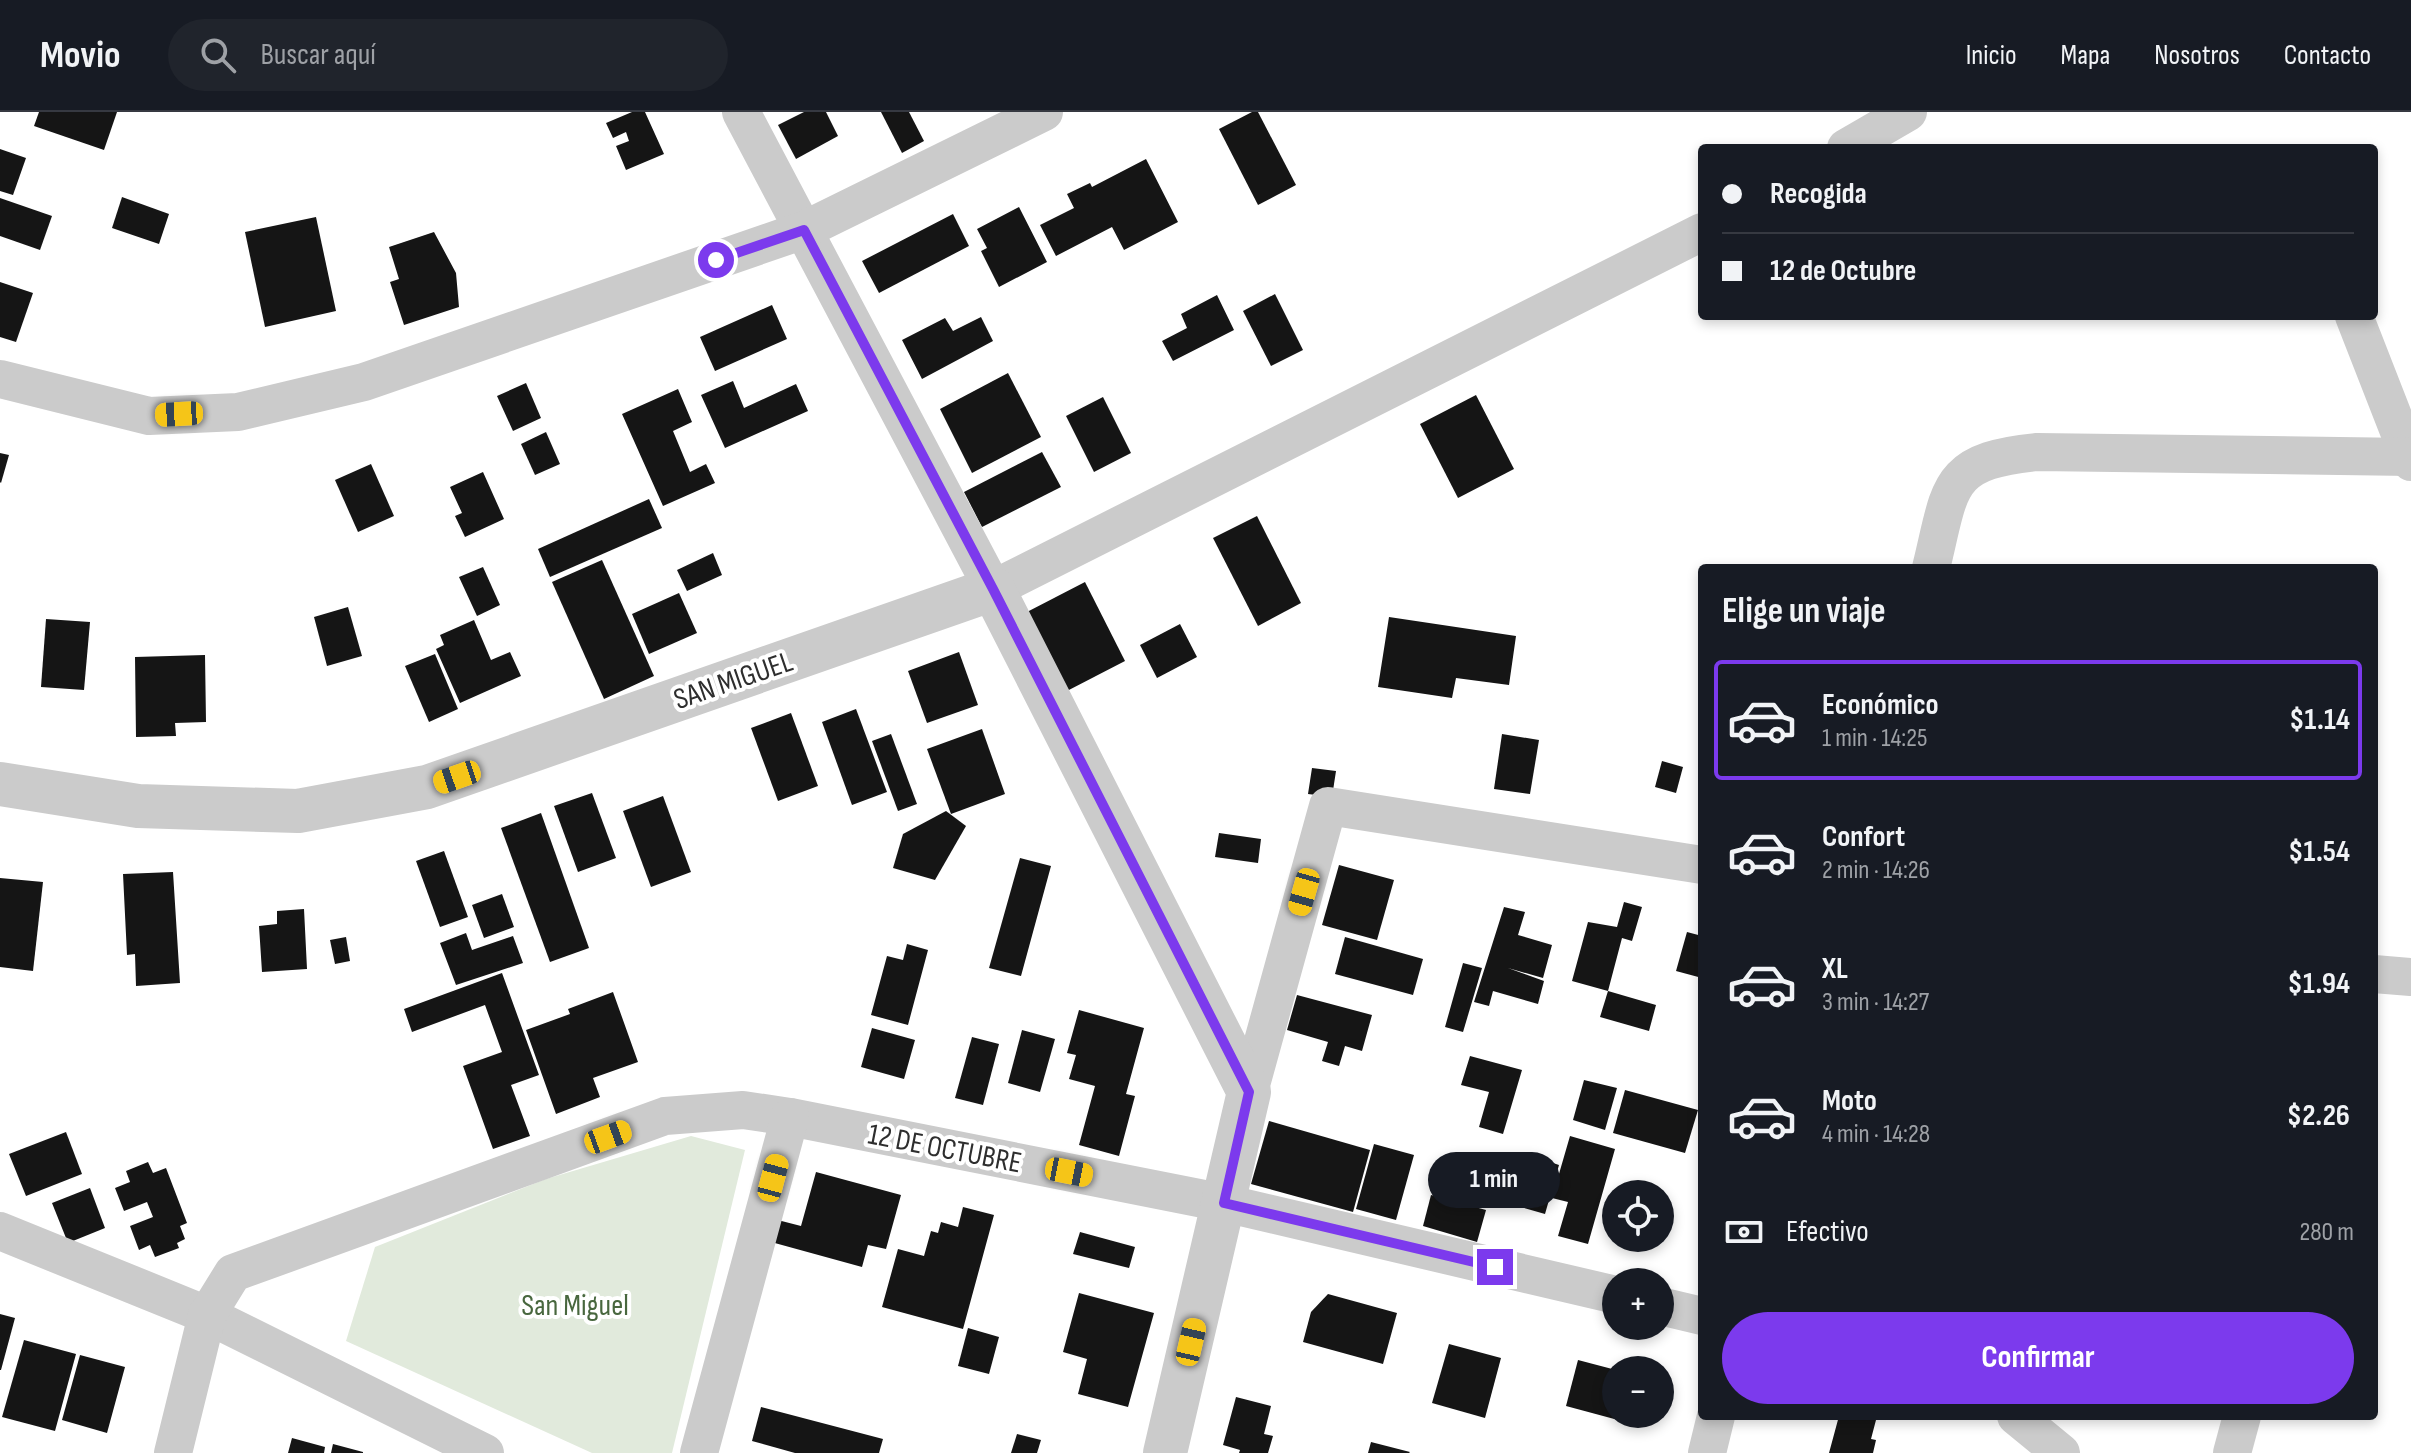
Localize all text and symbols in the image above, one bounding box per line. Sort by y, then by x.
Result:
search box [168,19,728,91]
text: Movio [40,33,120,78]
icon: search [196,33,240,77]
text: Buscar aquí [260,37,376,73]
text: Inicio [1966,39,2017,72]
text: Mapa [2061,39,2110,72]
text: Nosotros [2154,39,2240,72]
text: Contacto [2284,39,2371,72]
text: Recogida [1770,176,1867,212]
route start [698,242,734,278]
text: 12 de Octubre [1770,253,1916,289]
car [154,401,204,427]
text: Elige un viaje [1722,590,1886,633]
street label: SAN MIGUEL [669,644,797,718]
icon: car [1726,684,1798,756]
text: Económico [1822,687,1939,723]
text: $1.14 [2289,702,2350,738]
text: 1 min · 14:25 [1822,723,1927,754]
car [430,758,484,796]
icon: car [1726,816,1798,888]
text: Confort [1822,819,1905,855]
text: $1.54 [2288,834,2350,870]
text: 2 min · 14:26 [1822,855,1930,886]
car [1286,866,1322,918]
icon: car [1726,948,1798,1020]
text: XL [1822,951,1848,987]
text: $1.94 [2288,966,2350,1002]
text: 3 min · 14:27 [1822,987,1929,1018]
icon: car [1726,1080,1798,1152]
text: Moto [1822,1083,1877,1119]
text: $2.26 [2287,1098,2350,1134]
street label: 12 DE OCTUBRE [865,1116,1025,1181]
car [581,1118,635,1156]
text: 4 min · 14:28 [1822,1119,1930,1150]
callout: 1 min [1429,1151,1561,1207]
car [755,1152,791,1204]
car [1043,1156,1095,1188]
text: 1 min [1470,1164,1518,1195]
map controls [1602,1180,1674,1428]
button: locate [1602,1180,1674,1252]
icon: cash [1722,1210,1766,1254]
text: Efectivo [1786,1214,1869,1250]
text: 280 m [2299,1217,2354,1248]
route end [1477,1249,1513,1285]
button: + [1602,1268,1674,1340]
park label: San Miguel [521,1288,629,1324]
button: Confirmar [1722,1312,2354,1404]
car [1174,1316,1208,1368]
button: − [1602,1356,1674,1428]

